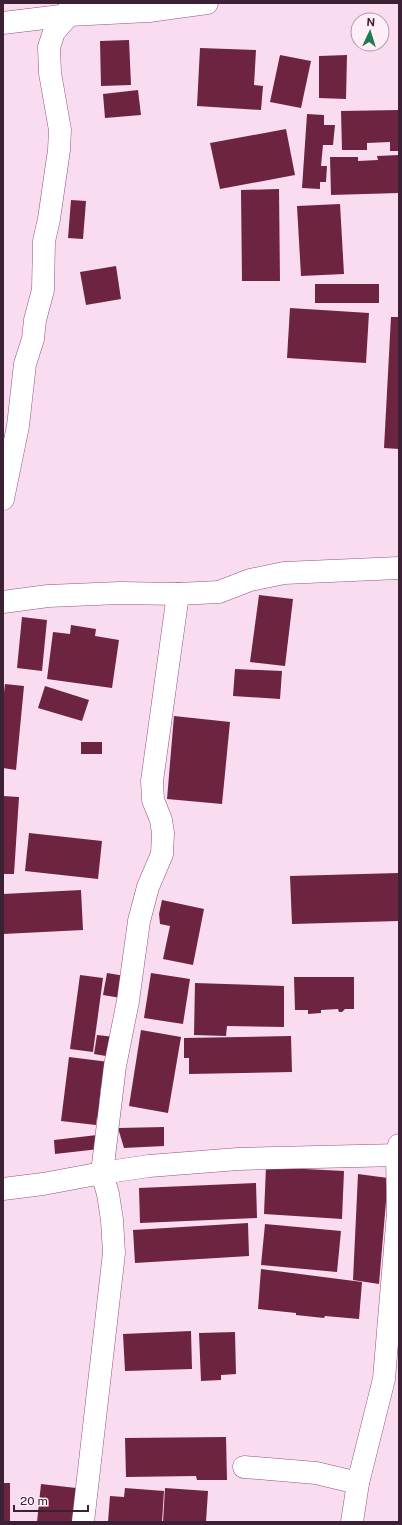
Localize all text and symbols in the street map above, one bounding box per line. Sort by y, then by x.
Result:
north arrow [350,12,390,52]
text: N [366,16,375,28]
scale bar [14,1487,88,1513]
text: 20 m [20,1494,48,1508]

